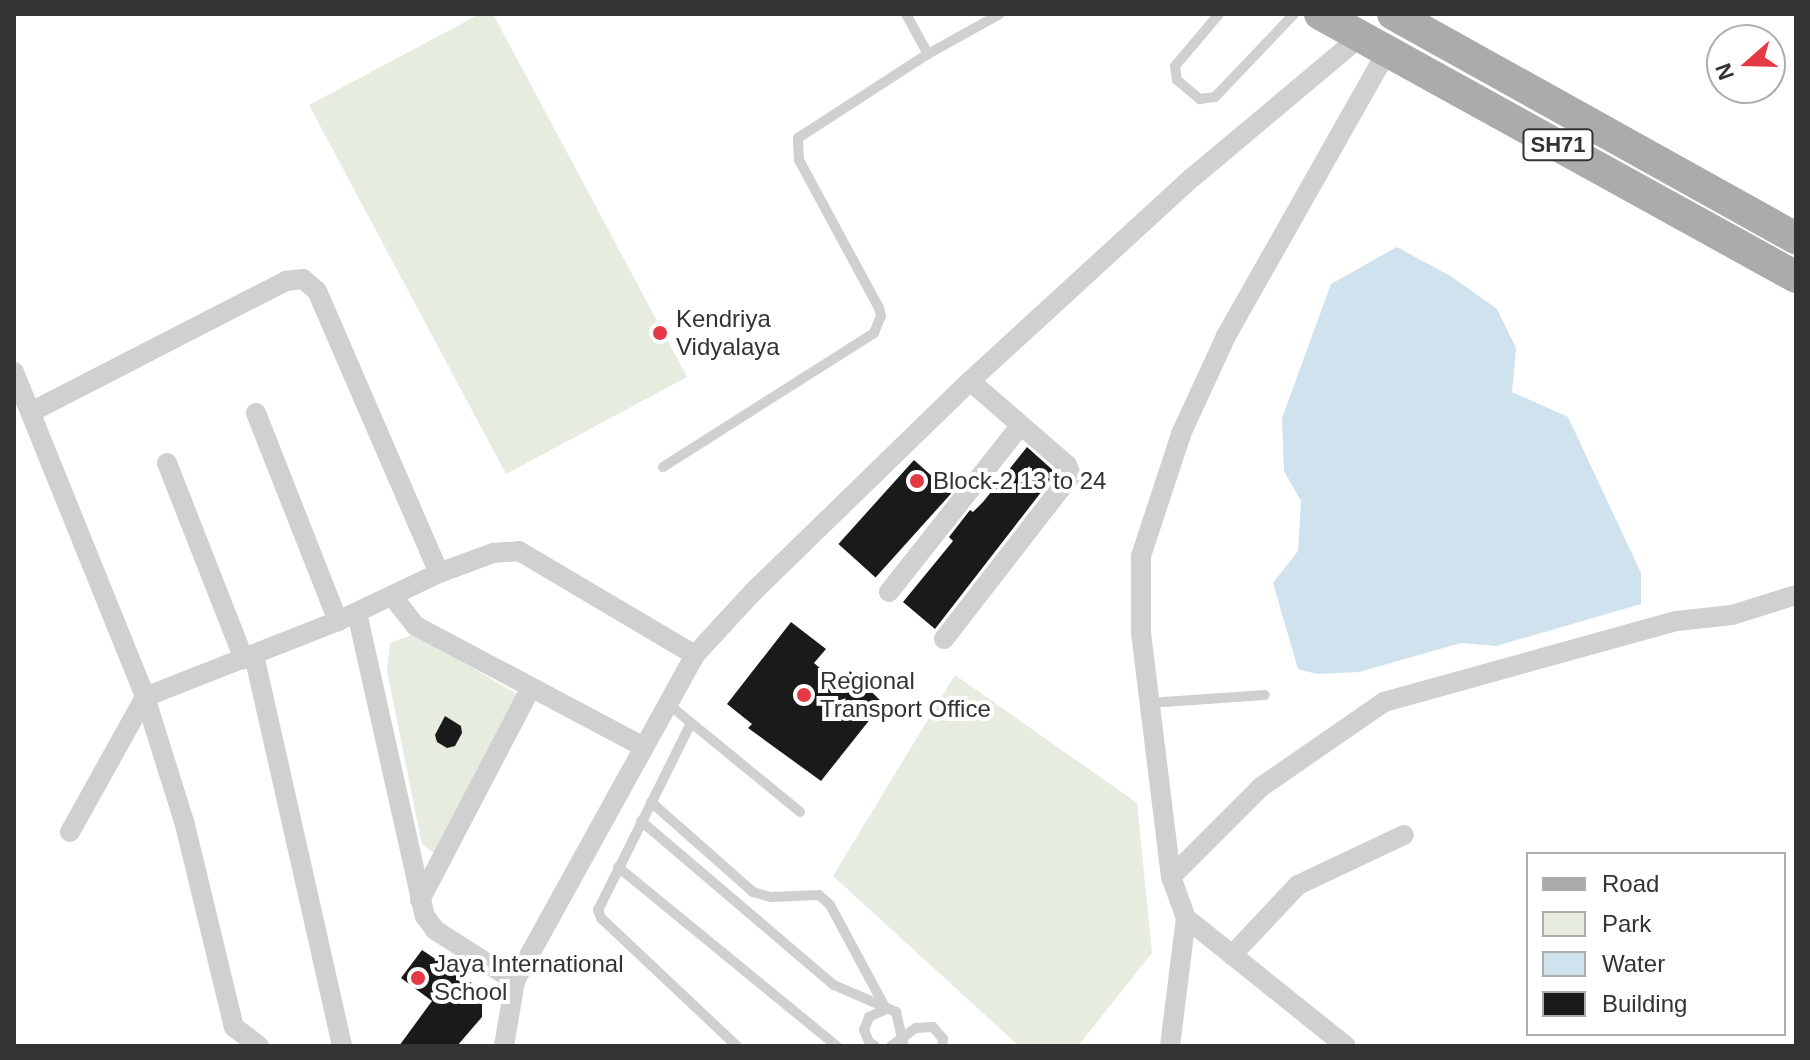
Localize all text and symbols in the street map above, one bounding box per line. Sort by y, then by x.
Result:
north arrow [1706,24,1786,104]
text: N [1710,60,1739,83]
road number: SH71 [1522,127,1594,163]
place label: Kendriya Vidyalaya [676,305,780,361]
marker: Kendriya Vidyalaya [651,324,669,342]
place label: Block-2 13 to 24 [933,467,1106,495]
marker: Block-2 13 to 24 [908,472,926,490]
place label: Regional Transport Office [820,667,991,723]
marker: Regional Transport Office [795,686,813,704]
legend [1526,852,1786,1036]
text: Road [1602,870,1659,897]
text: Park [1602,910,1651,937]
place label: Jaya International School [434,950,623,1006]
text: Water [1602,950,1665,977]
marker: Jaya International School [409,969,427,987]
text: Building [1602,990,1687,1017]

